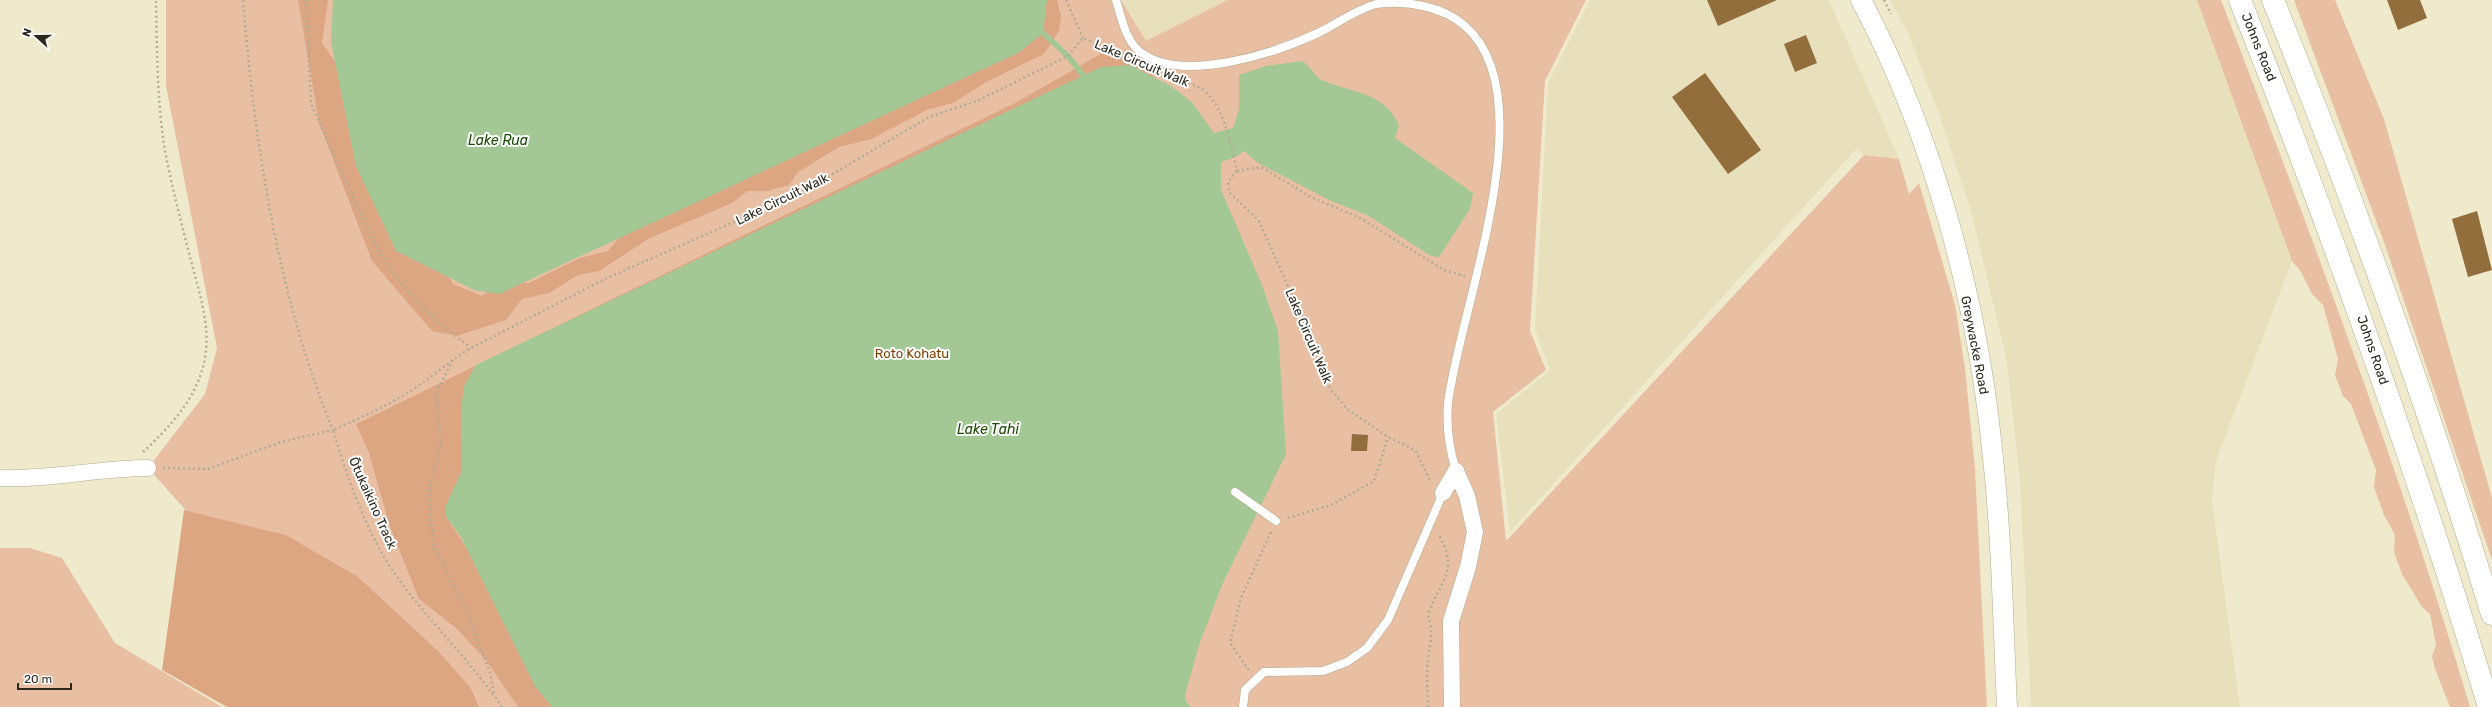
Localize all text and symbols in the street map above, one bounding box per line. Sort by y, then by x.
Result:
street label: Johns Road [2239,11,2279,83]
north arrow [16,16,56,56]
text: N [20,26,35,39]
street label: Lake Circuit Walk [1092,36,1192,90]
water label: Lake Rua [468,132,528,149]
street label: Lake Circuit Walk [733,170,831,228]
street label: Lake Circuit Walk [1282,286,1336,386]
street label: Greywacke Road [1958,294,1992,396]
street label: Johns Road [2354,313,2392,387]
park label: Roto Kohatu [875,346,949,361]
water label: Lake Tahi [957,421,1020,438]
street label: Ōtukaikino Track [346,455,400,552]
scale bar [18,665,71,691]
text: 20 m [24,672,52,686]

